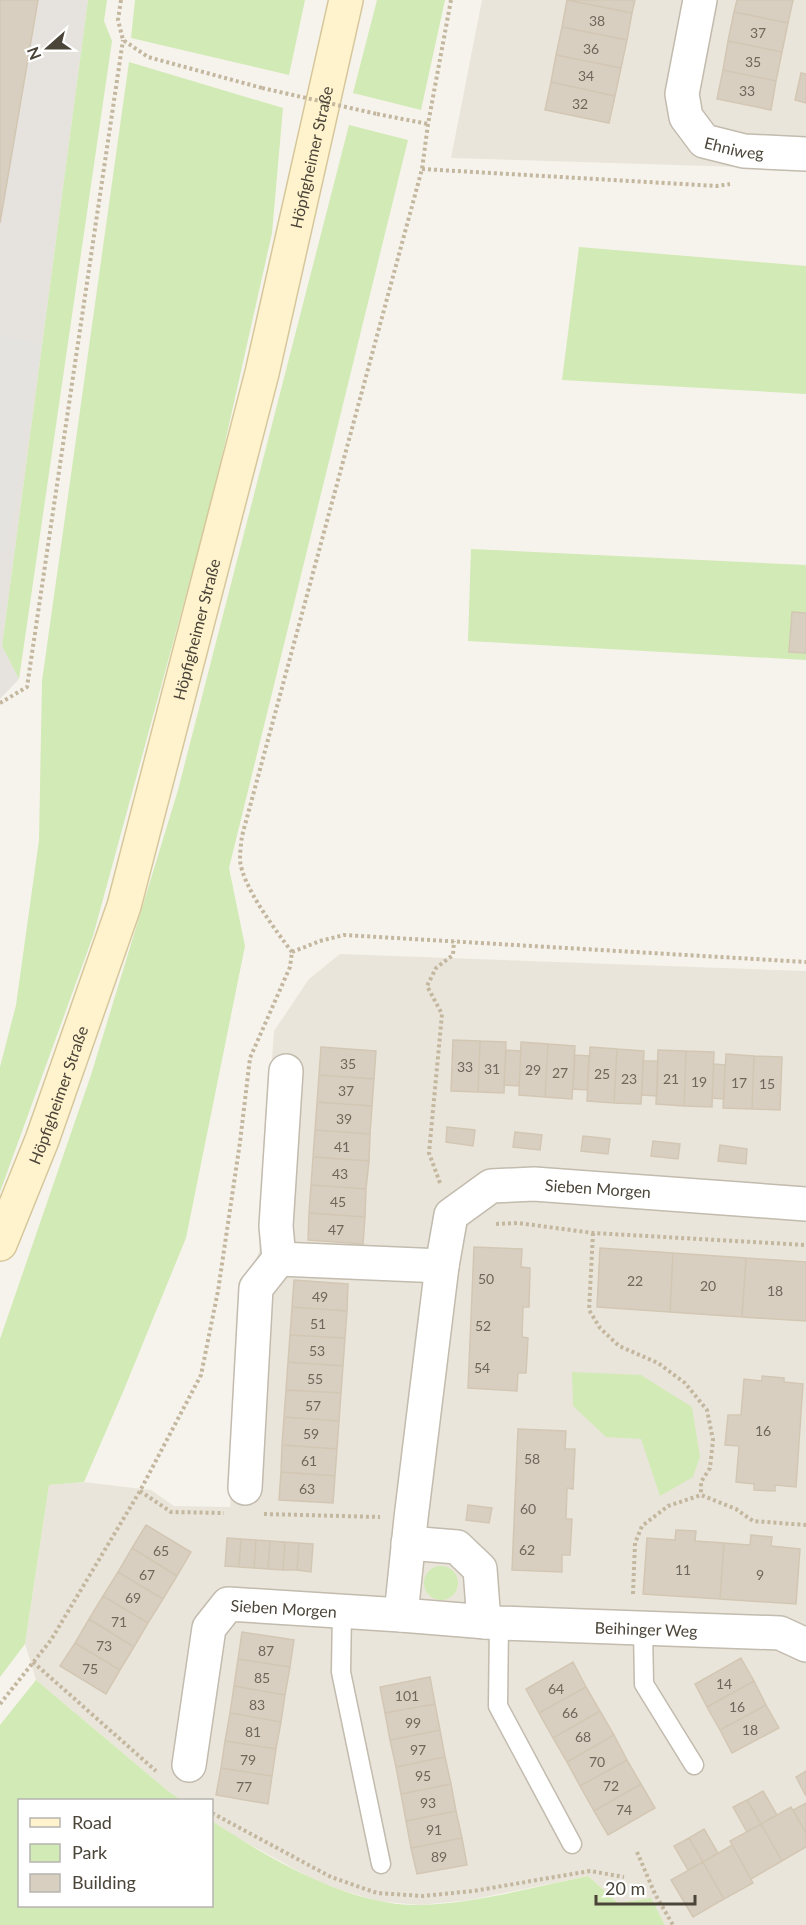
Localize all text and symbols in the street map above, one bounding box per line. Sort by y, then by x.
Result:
house number: 38 [589,12,605,29]
north arrow [18,18,78,78]
house number: 37 [750,24,766,41]
house number: 36 [583,40,599,57]
text: N [22,44,45,63]
house number: 35 [745,53,761,70]
house number: 34 [578,67,594,84]
house number: 33 [739,82,755,99]
street label: Höpfigheimer Straße [285,84,336,230]
house number: 32 [572,95,588,112]
street label: Ehniweg [703,132,764,161]
street label: Höpfigheimer Straße [168,557,223,702]
street label: Höpfigheimer Straße [24,1023,91,1167]
house number: 35 [340,1055,356,1072]
house number: 33 [457,1058,473,1075]
house number: 31 [484,1060,500,1077]
house number: 29 [525,1061,541,1078]
house number: 27 [552,1064,568,1081]
house number: 25 [594,1065,610,1082]
house number: 23 [621,1070,637,1087]
house number: 21 [663,1070,679,1087]
house number: 19 [691,1073,707,1090]
house number: 17 [731,1074,747,1091]
house number: 15 [759,1075,775,1092]
house number: 37 [338,1082,354,1099]
house number: 39 [336,1110,352,1127]
house number: 41 [334,1138,350,1155]
house number: 43 [332,1165,348,1182]
street label: Sieben Morgen [544,1175,652,1201]
house number: 45 [330,1193,346,1210]
house number: 47 [328,1221,344,1238]
house number: 50 [478,1270,494,1287]
house number: 22 [627,1272,643,1289]
house number: 20 [700,1277,716,1294]
house number: 18 [767,1282,783,1299]
house number: 49 [312,1288,328,1305]
house number: 51 [310,1315,326,1332]
house number: 52 [475,1317,491,1334]
house number: 53 [309,1342,325,1359]
house number: 54 [474,1359,490,1376]
house number: 55 [307,1370,323,1387]
house number: 57 [305,1397,321,1414]
house number: 16 [755,1422,771,1439]
house number: 59 [303,1425,319,1442]
house number: 58 [524,1450,540,1467]
house number: 61 [301,1452,317,1469]
house number: 63 [299,1480,315,1497]
house number: 60 [520,1500,536,1517]
house number: 62 [519,1541,535,1558]
house number: 65 [153,1542,169,1559]
house number: 11 [675,1561,691,1578]
house number: 67 [139,1566,155,1583]
house number: 9 [756,1566,764,1583]
house number: 69 [125,1589,141,1606]
street label: Sieben Morgen [230,1595,337,1620]
house number: 71 [111,1613,127,1630]
street label: Beihinger Weg [595,1617,698,1640]
house number: 73 [96,1637,112,1654]
house number: 87 [258,1642,274,1659]
house number: 75 [82,1660,98,1677]
house number: 85 [254,1669,270,1686]
house number: 14 [716,1675,732,1692]
house number: 64 [548,1680,564,1697]
house number: 101 [395,1687,419,1704]
house number: 83 [249,1696,265,1713]
house number: 16 [729,1698,745,1715]
house number: 66 [562,1704,578,1721]
house number: 99 [405,1714,421,1731]
house number: 18 [742,1721,758,1738]
house number: 81 [245,1723,261,1740]
house number: 68 [575,1728,591,1745]
house number: 97 [410,1741,426,1758]
house number: 79 [240,1751,256,1768]
house number: 70 [589,1753,605,1770]
house number: 95 [415,1767,431,1784]
house number: 72 [603,1777,619,1794]
house number: 77 [236,1778,252,1795]
house number: 93 [420,1794,436,1811]
legend [18,1799,213,1907]
house number: 74 [616,1801,632,1818]
text: Road [72,1811,112,1833]
house number: 91 [426,1821,442,1838]
text: Park [72,1841,108,1863]
house number: 89 [431,1848,447,1865]
scale bar [596,1868,695,1906]
text: Building [72,1871,136,1893]
text: 20 m [605,1877,645,1899]

